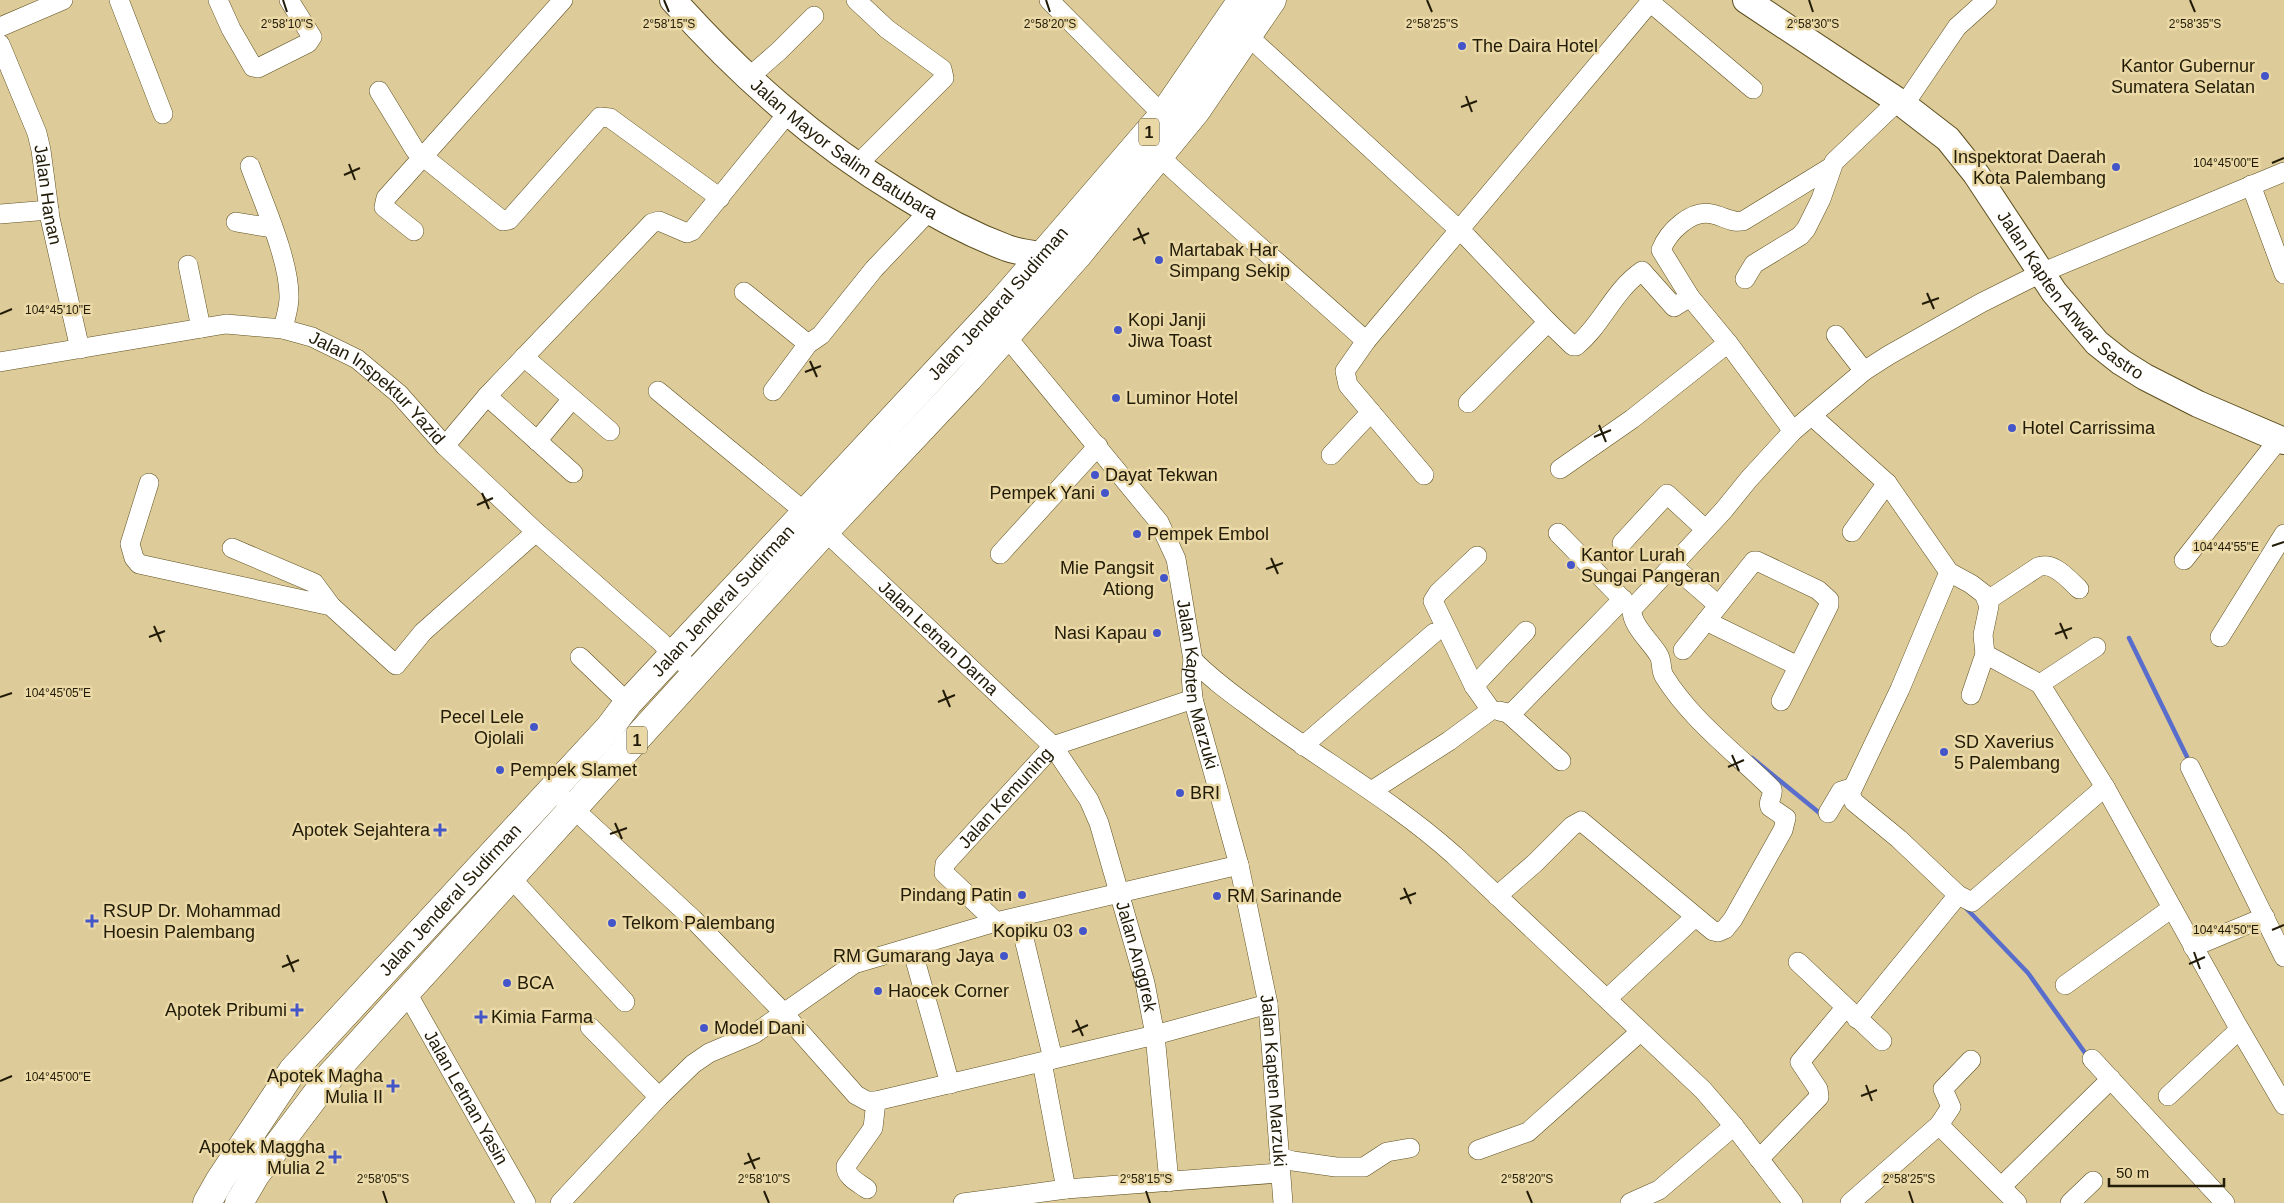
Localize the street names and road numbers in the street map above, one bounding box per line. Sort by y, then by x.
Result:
street label: Jalan Mayor Salim Batubara [747,75,942,224]
road number: 1 [1139,118,1159,146]
street label: Jalan Hanan [30,142,66,247]
street label: Jalan Kapten Anwar Sastro [1993,207,2147,384]
street label: Jalan Jenderal Sudirman [924,223,1072,384]
street label: Jalan Inspektur Yazid [306,327,449,449]
street label: Jalan Jenderal Sudirman [648,521,798,681]
street label: Jalan Letnan Darna [874,577,1003,700]
street label: Jalan Kapten Marzuki [1173,598,1222,771]
road number: 1 [627,726,647,754]
street label: Jalan Kemuning [954,744,1056,852]
street label: Jalan Jenderal Sudirman [375,820,525,980]
street label: Jalan Anggrek [1112,899,1161,1015]
street label: Jalan Kapten Marzuki [1256,992,1290,1167]
street label: Jalan Letnan Yasin [420,1027,512,1168]

